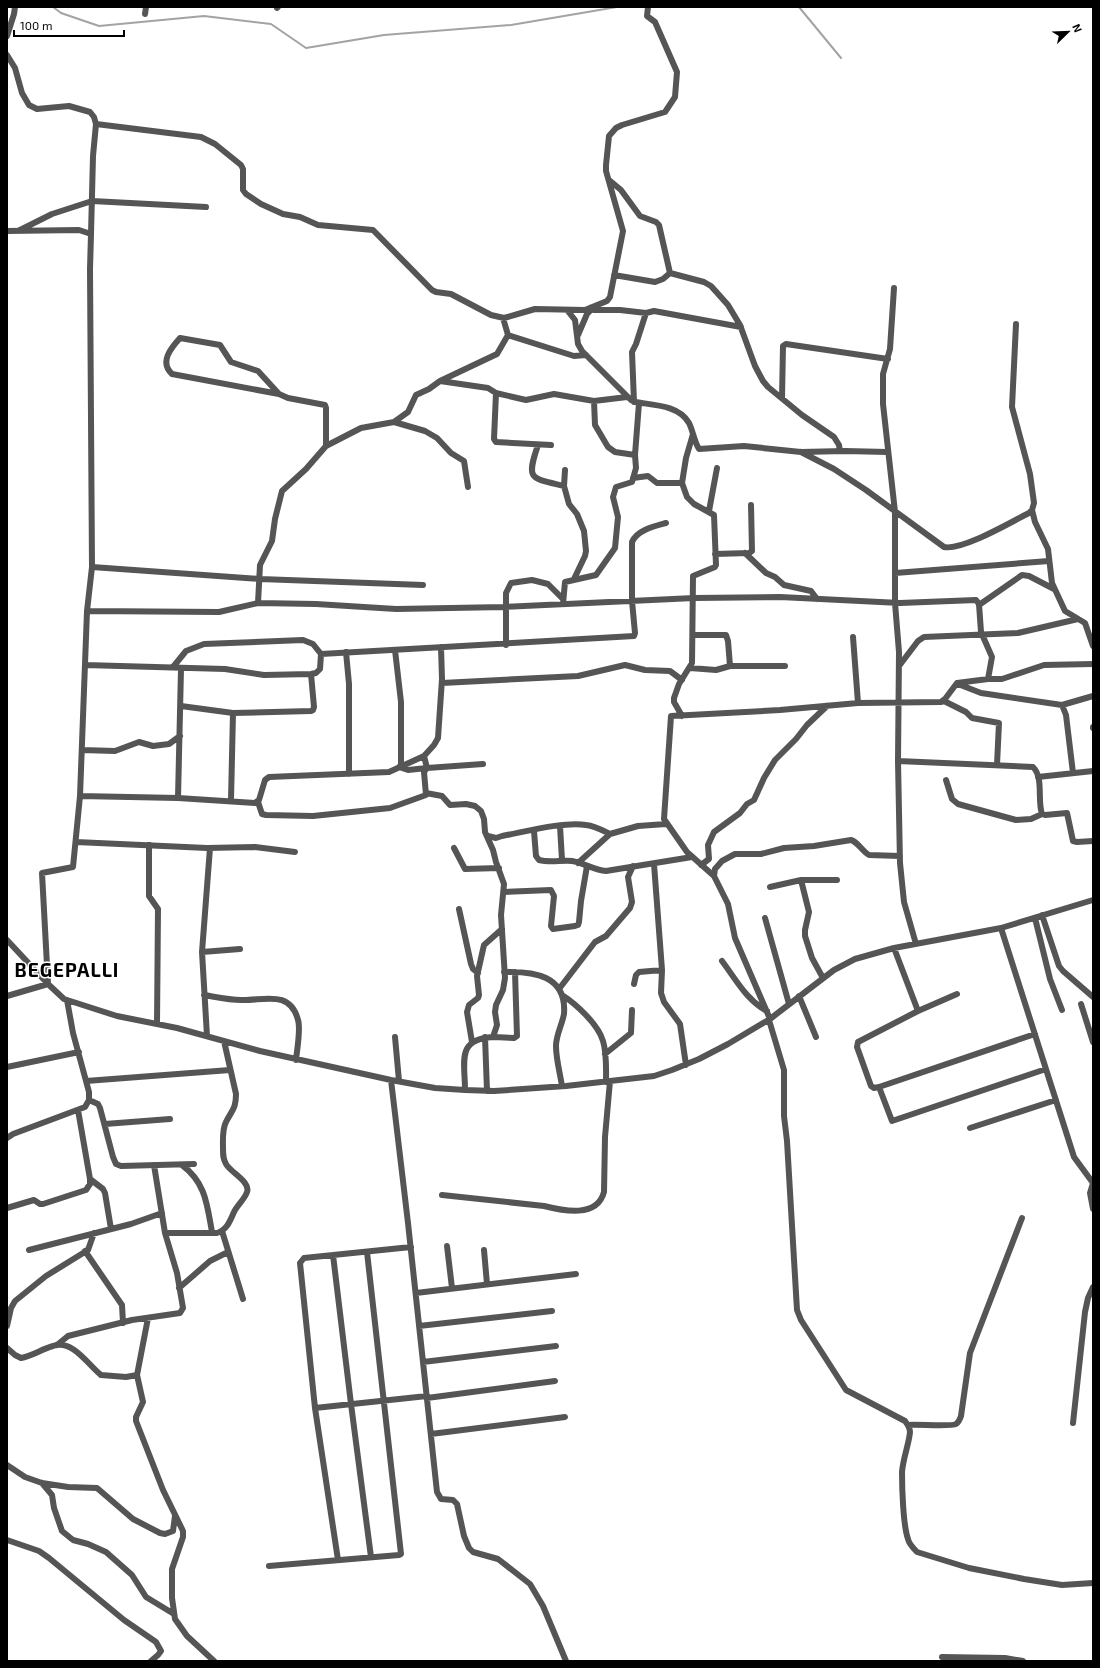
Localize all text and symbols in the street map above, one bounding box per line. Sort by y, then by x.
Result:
scale bar [14,12,124,38]
north arrow [1048,12,1088,52]
text: 100 m [20,18,52,32]
text: N [1070,22,1085,34]
district label: BEGEPALLI [15,958,119,981]

